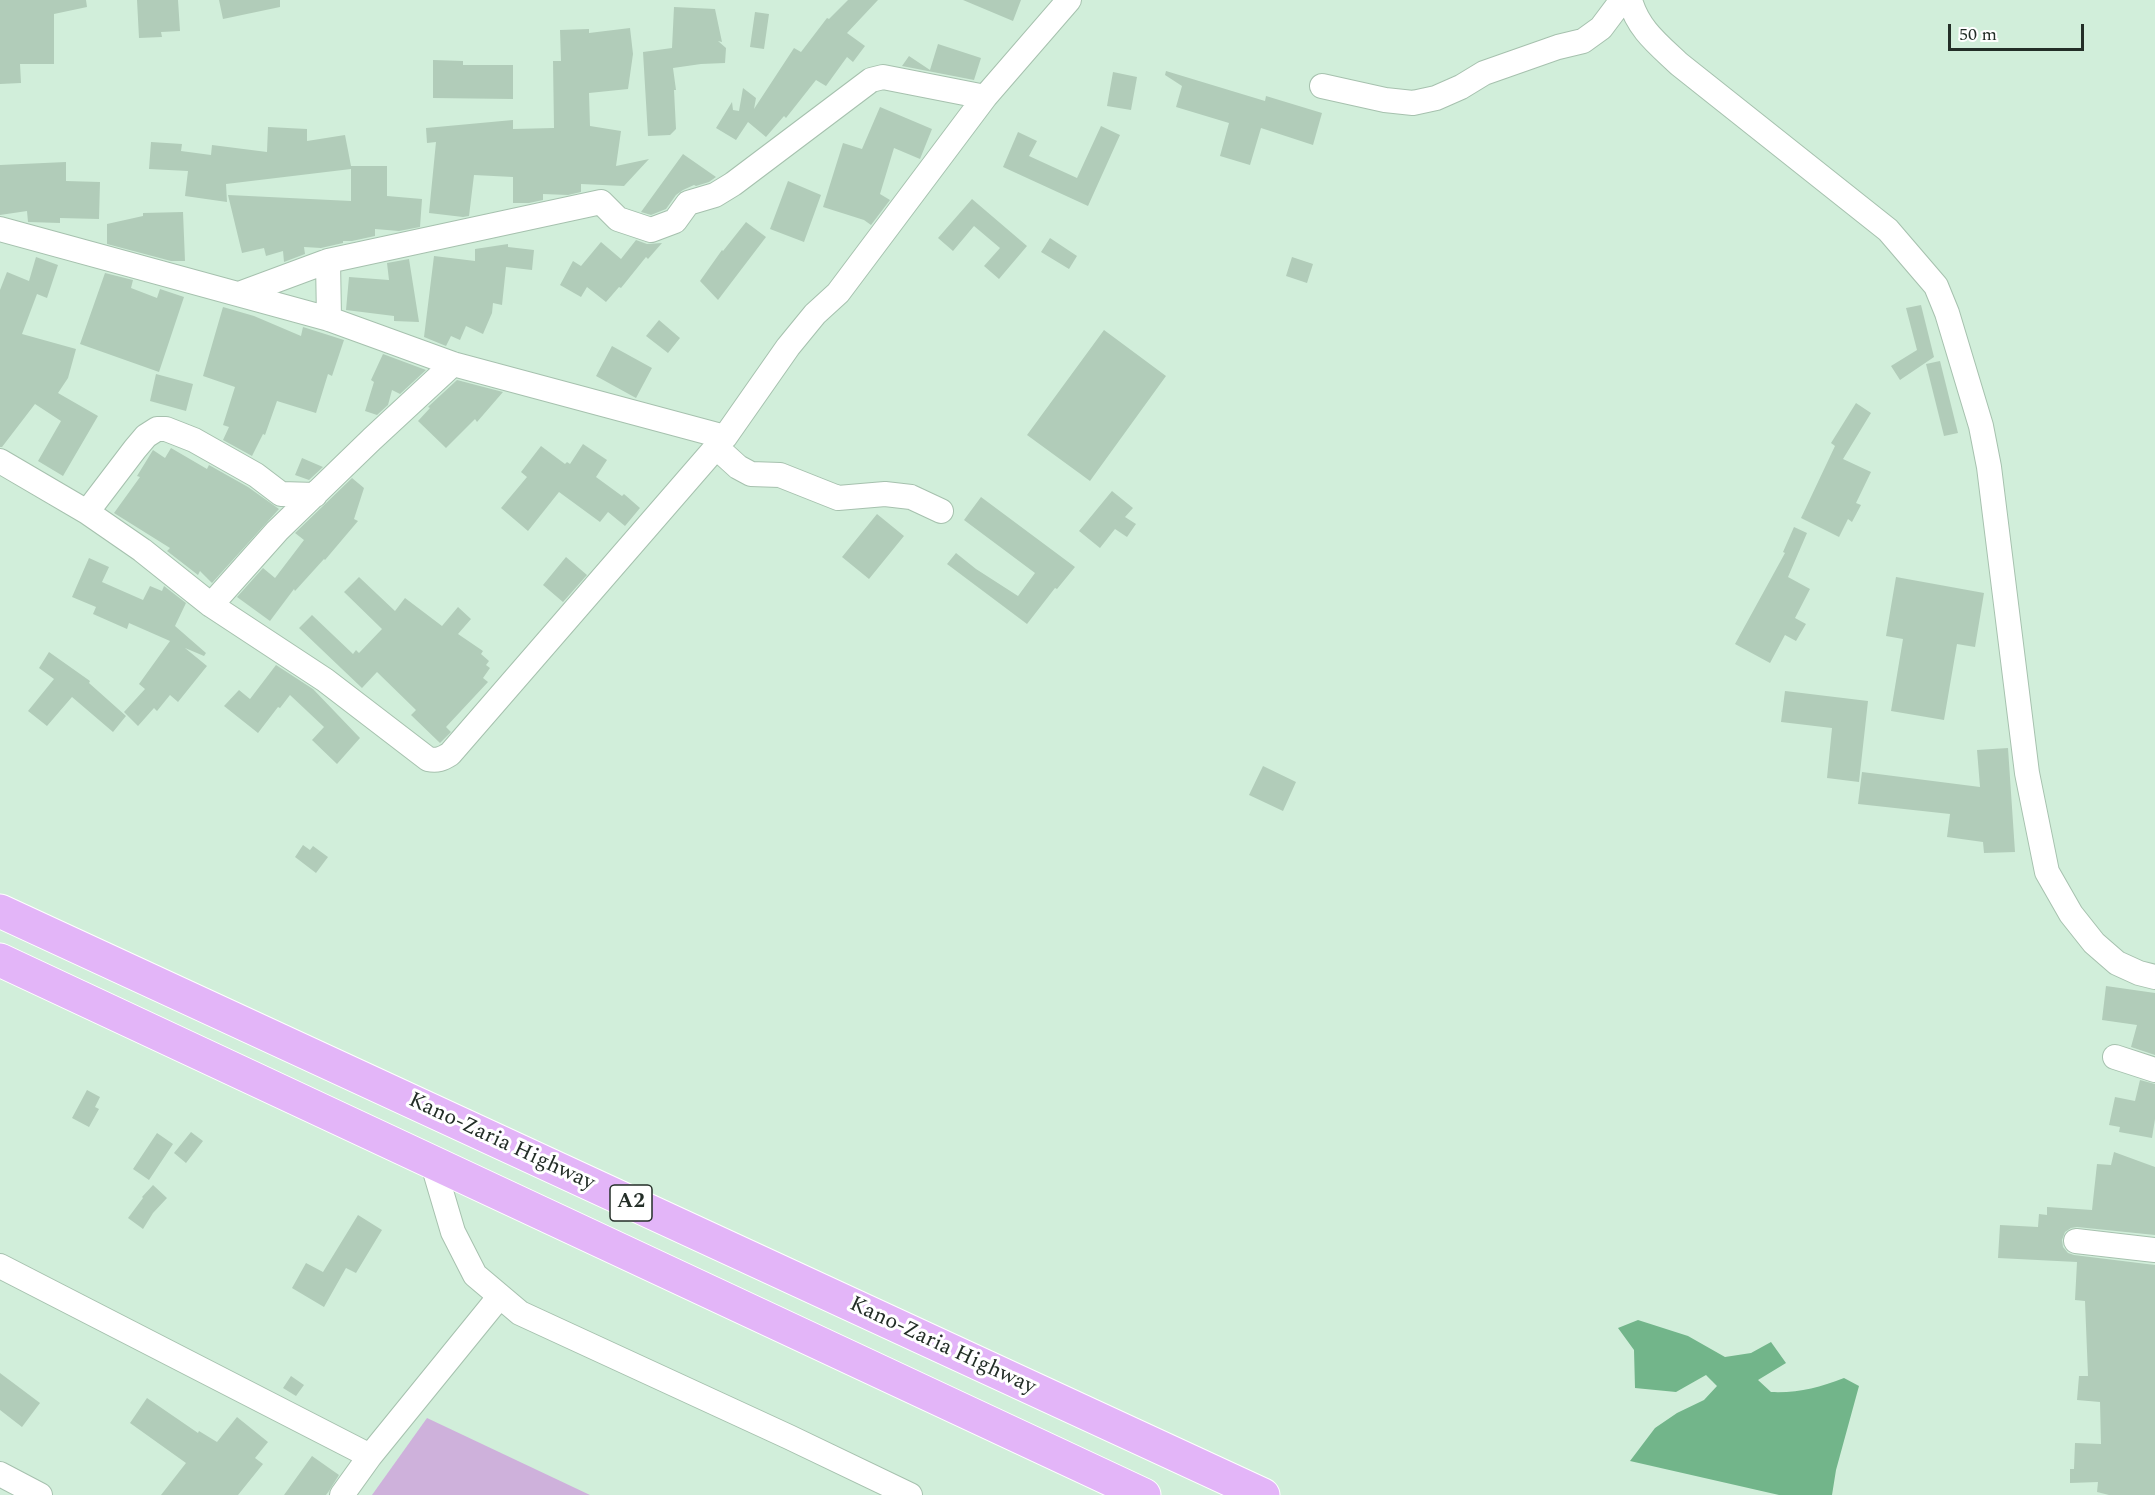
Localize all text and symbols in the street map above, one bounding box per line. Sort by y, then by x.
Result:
scale bar [1951,12,2088,50]
text: 50 m [1959,21,1997,48]
street label: Kano-Zaria Highway [404,1088,598,1198]
road number: A2 [610,1185,652,1221]
street label: Kano-Zaria Highway [845,1292,1039,1402]

